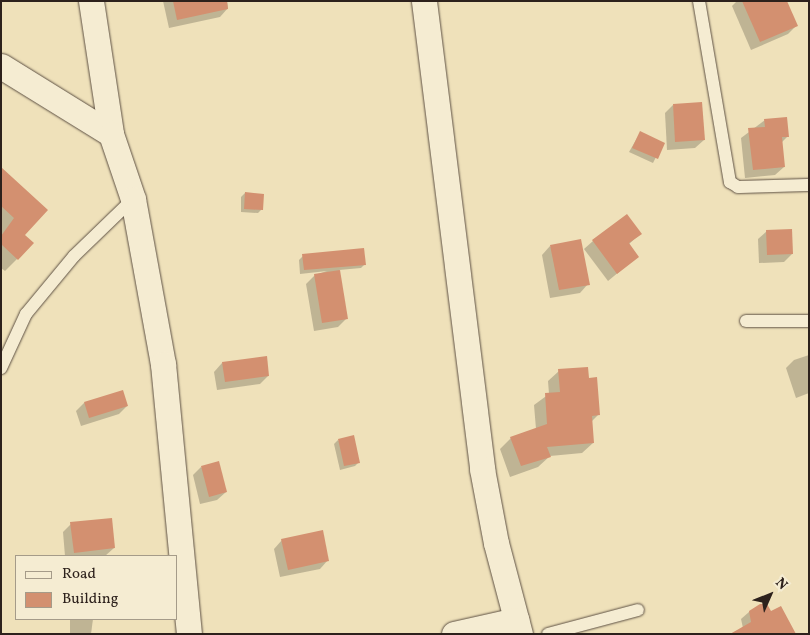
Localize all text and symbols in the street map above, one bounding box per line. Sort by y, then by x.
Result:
legend [15,555,178,620]
text: Road [62,564,96,585]
north arrow [745,570,795,620]
text: N [771,574,792,594]
text: Building [62,589,118,610]

